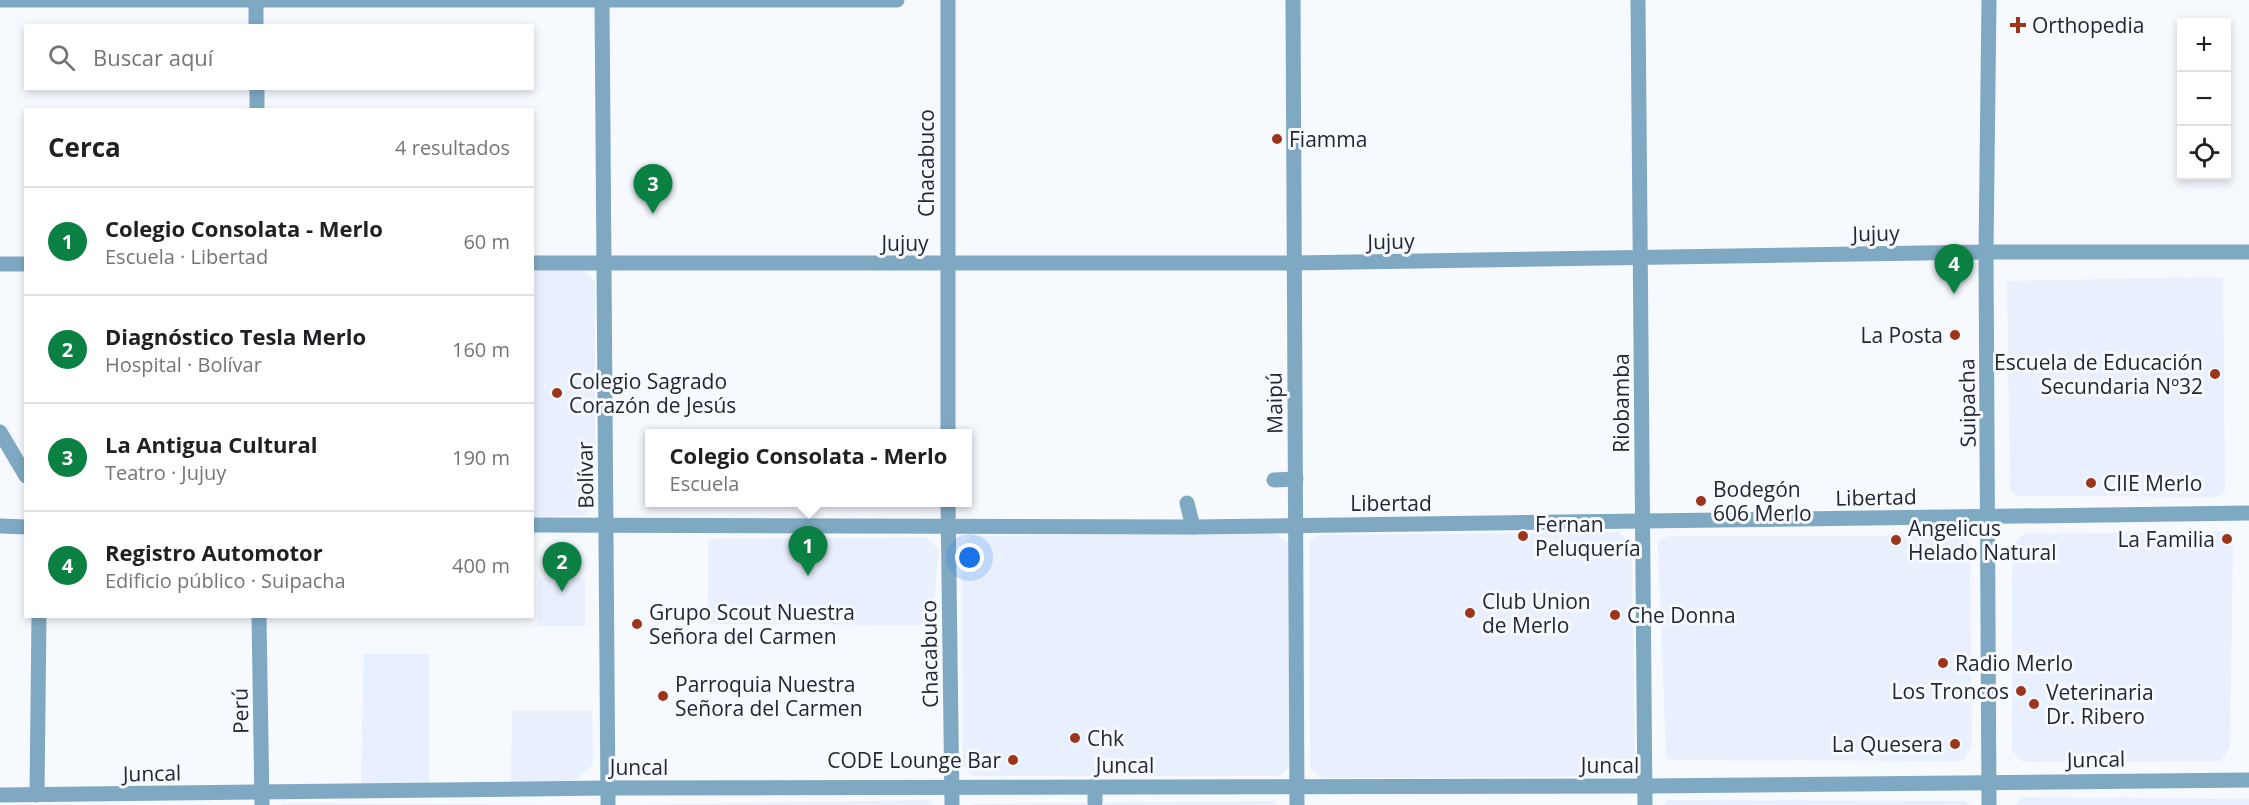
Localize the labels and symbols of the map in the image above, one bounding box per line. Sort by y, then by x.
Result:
place label: Orthopedia [2032,11,2144,39]
marker: Orthopedia [2009,16,2027,34]
street label: Chacabuco [912,109,940,217]
place label: Fiamma [1289,125,1367,153]
marker: Fiamma [1270,132,1284,146]
pin: 3 [634,164,672,214]
street label: Jujuy [1850,219,1900,247]
street label: Jujuy [1365,227,1415,255]
street label: Jujuy [879,229,929,257]
pin: 4 [1934,244,1974,294]
place label: La Posta [1860,321,1943,349]
marker: La Posta [1948,328,1962,342]
place label: Escuela de Educación Secundaria Nº32 [1994,348,2203,400]
street label: Riobamba [1607,353,1635,453]
street label: Suipacha [1952,358,1982,448]
place label: Colegio Sagrado Corazón de Jesús [569,367,736,419]
marker: Escuela de Educación Secundaria Nº32 [2208,367,2222,381]
street label: Maipú [1259,372,1289,434]
marker: Colegio Sagrado Corazón de Jesús [550,386,564,400]
street label: Bolívar [570,441,600,509]
place label: CIIE Merlo [2103,469,2202,497]
place label: Bodegón 606 Merlo [1713,475,1812,527]
marker: CIIE Merlo [2084,476,2098,490]
street label: Libertad [1835,482,1917,512]
street label: Libertad [1350,489,1432,517]
marker: Bodegón 606 Merlo [1694,494,1708,508]
place label: Fernan Peluquería [1535,510,1641,562]
place label: Angelicus Helado Natural [1908,514,2057,566]
place label: La Familia [2117,525,2215,553]
pin: 1 [788,526,828,576]
marker: Fernan Peluquería [1516,529,1530,543]
marker: La Familia [2220,532,2234,546]
marker: Angelicus Helado Natural [1889,533,1903,547]
pin: 2 [542,542,582,592]
your location [955,543,984,572]
place label: Club Union de Merlo [1482,587,1591,639]
place label: Grupo Scout Nuestra Señora del Carmen [649,598,855,650]
street label: Chacabuco [914,600,944,708]
place label: Che Donna [1627,601,1736,629]
marker: Club Union de Merlo [1463,606,1477,620]
marker: Che Donna [1608,608,1622,622]
marker: Grupo Scout Nuestra Señora del Carmen [630,617,644,631]
place label: Radio Merlo [1955,649,2073,677]
marker: Radio Merlo [1936,656,1950,670]
place label: Parroquia Nuestra Señora del Carmen [675,670,863,722]
place label: Los Troncos [1892,677,2009,705]
place label: Veterinaria Dr. Ribero [2046,678,2154,730]
marker: Los Troncos [2014,684,2028,698]
street label: Perú [226,688,254,734]
marker: Parroquia Nuestra Señora del Carmen [656,689,670,703]
marker: Veterinaria Dr. Ribero [2027,697,2041,711]
place label: Chk [1087,724,1124,752]
place label: La Quesera [1832,730,1943,758]
marker: Chk [1068,731,1082,745]
marker: La Quesera [1948,737,1962,751]
street label: Juncal [2065,744,2125,774]
place label: CODE Lounge Bar [827,746,1001,774]
street label: Juncal [1094,751,1154,779]
street label: Juncal [1579,751,1639,779]
street label: Juncal [608,753,668,781]
marker: CODE Lounge Bar [1006,753,1020,767]
street label: Juncal [121,758,181,788]

